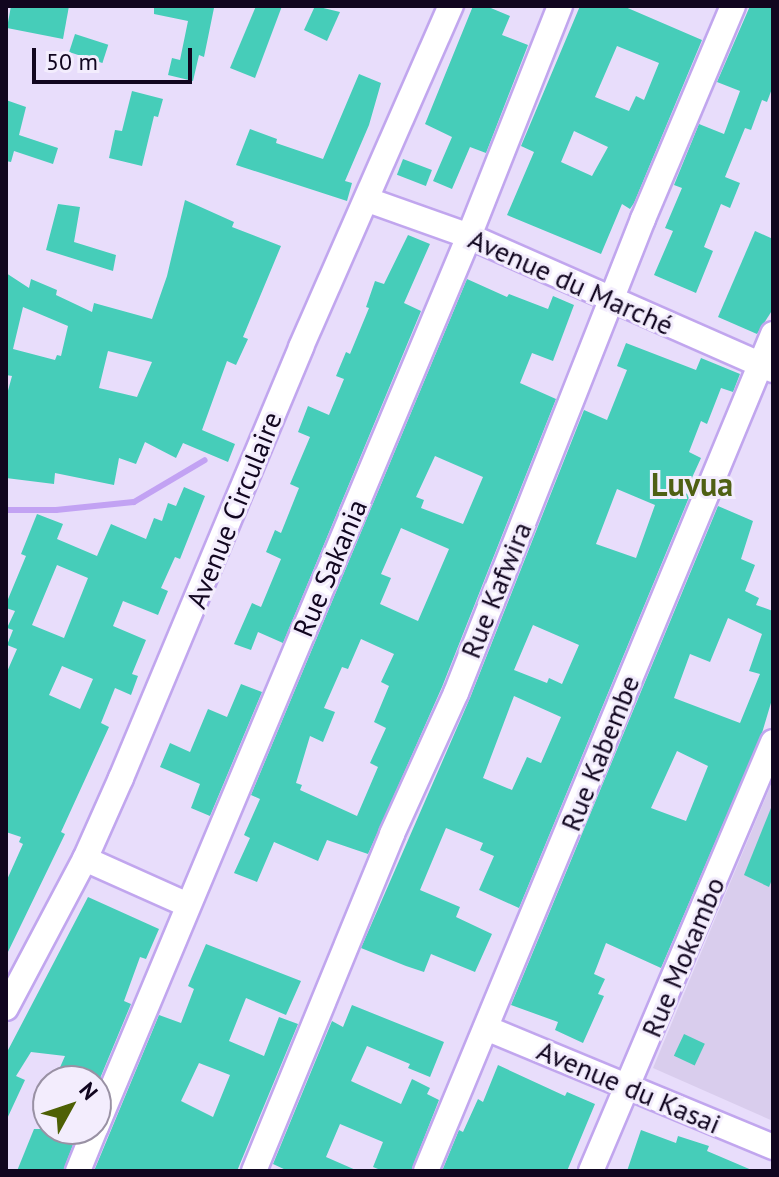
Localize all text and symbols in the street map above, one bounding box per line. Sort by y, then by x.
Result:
scale bar [36,32,196,82]
text: 50 m [46,46,98,77]
street label: Avenue du Marché [464,222,678,342]
street label: Avenue Circulaire [179,407,289,613]
district label: Luvua [651,465,733,503]
street label: Rue Sakania [286,494,374,642]
street label: Rue Kafwira [453,517,539,663]
street label: Rue Kabembe [554,670,646,836]
street label: Rue Mokambo [634,872,732,1042]
street label: Avenue du Kasai [532,1033,726,1141]
north arrow [32,1065,112,1145]
text: N [73,1076,104,1105]

